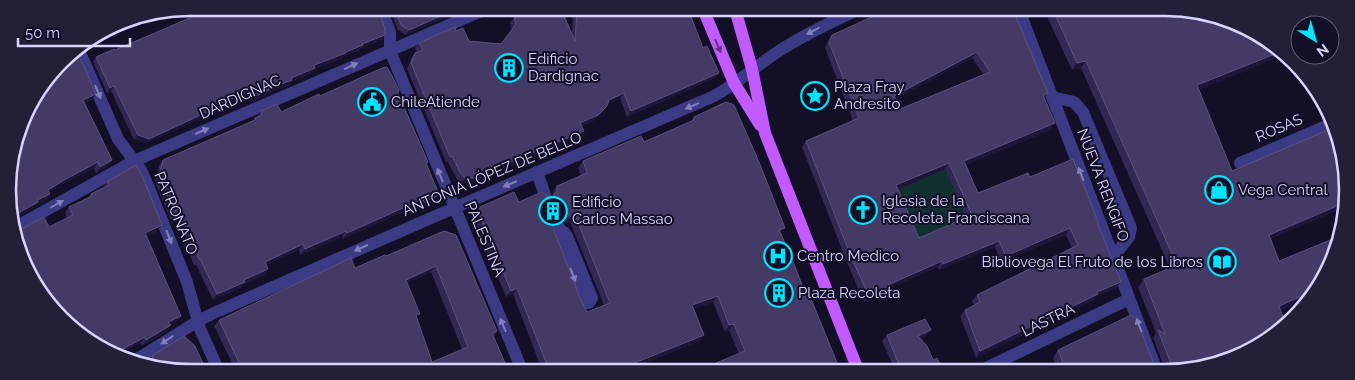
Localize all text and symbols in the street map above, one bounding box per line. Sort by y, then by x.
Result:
scale bar [18,15,130,47]
north arrow [1290,15,1340,65]
text: 50 m [25,24,60,42]
one-way arrow [806,27,821,35]
one-way arrow [715,39,723,53]
text: N [1314,41,1332,60]
place label: Edificio Dardignac [528,50,599,85]
building icon: Edificio Dardignac [494,53,524,83]
one-way arrow [344,62,358,70]
street label: DARDIGNAC [197,71,283,123]
place label: Plaza Fray Andresito [834,78,905,113]
place icon: Plaza Fray Andresito [800,81,830,111]
one-way arrow [94,85,102,99]
public building icon: ChileAtiende [357,87,387,117]
place label: ChileAtiende [391,93,480,111]
one-way arrow [685,103,699,111]
street label: ROSAS [1253,110,1305,146]
street label: NUEVA RENGIFO [1073,126,1133,244]
one-way arrow [195,127,209,135]
street label: ANTONIA LÓPEZ DE BELLO [400,128,584,220]
one-way arrow [1077,166,1085,181]
one-way arrow [436,168,444,182]
street label: PATRONATO [150,169,202,257]
shop icon: Vega Central [1204,175,1234,205]
one-way arrow [503,180,517,188]
place label: Vega Central [1238,181,1328,199]
place label: Iglesia de la Recoleta Franciscana [882,192,1030,227]
place label: Edificio Carlos Massao [572,193,673,228]
church icon: Iglesia de la Recoleta Franciscana [848,195,878,225]
building icon: Edificio Carlos Massao [538,196,568,226]
street label: PALESTINA [461,199,509,279]
one-way arrow [49,200,64,208]
one-way arrow [166,230,174,244]
hospital icon: Centro Medico [763,241,793,271]
one-way arrow [354,245,368,253]
place label: Centro Medico [797,247,899,265]
library icon: Bibliovega El Fruto de los Libros [1207,247,1237,277]
place label: Bibliovega El Fruto de los Libros [982,253,1203,271]
one-way arrow [570,268,577,283]
building icon: Plaza Recoleta [764,278,794,308]
place label: Plaza Recoleta [798,284,900,302]
street label: LASTRA [1019,299,1077,341]
one-way arrow [499,318,507,332]
one-way arrow [1135,318,1143,333]
one-way arrow [161,336,174,345]

